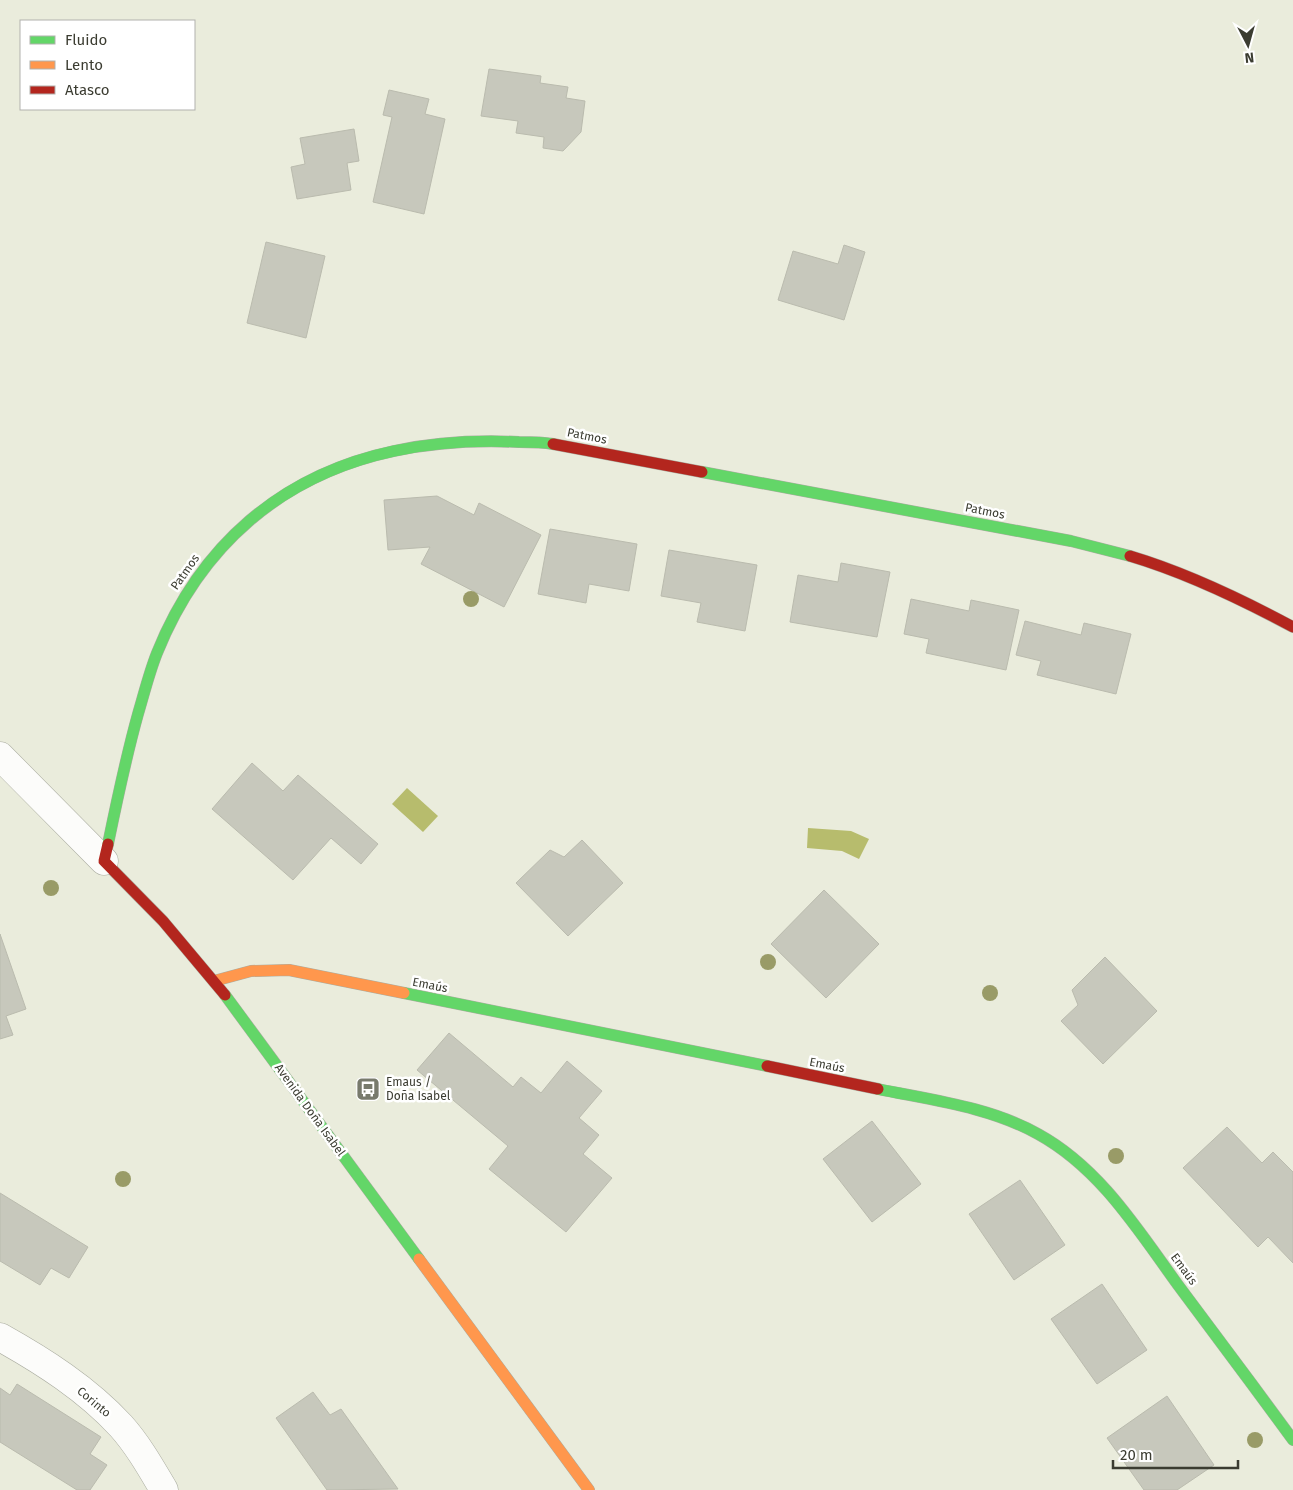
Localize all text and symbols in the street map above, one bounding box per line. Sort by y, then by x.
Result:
legend [20,20,195,110]
north arrow [1223,20,1273,70]
text: Fluido [65,31,107,49]
text: N [1244,48,1255,66]
text: Lento [65,56,103,74]
text: Atasco [65,81,110,99]
street label: Patmos [566,425,608,447]
street label: Patmos [964,500,1006,522]
street label: Patmos [168,551,202,592]
street label: Emaús [411,975,449,995]
street label: Emaús [808,1055,846,1075]
street label: Avenida Doña Isabel [272,1061,349,1159]
place label: Emaus / Doña Isabel [386,1075,451,1103]
bus stop icon: Emaus / Doña Isabel [355,1076,381,1102]
street label: Emaús [1168,1250,1200,1288]
street label: Corinto [74,1384,114,1420]
scale bar [1113,1438,1238,1470]
text: 20 m [1120,1446,1153,1464]

